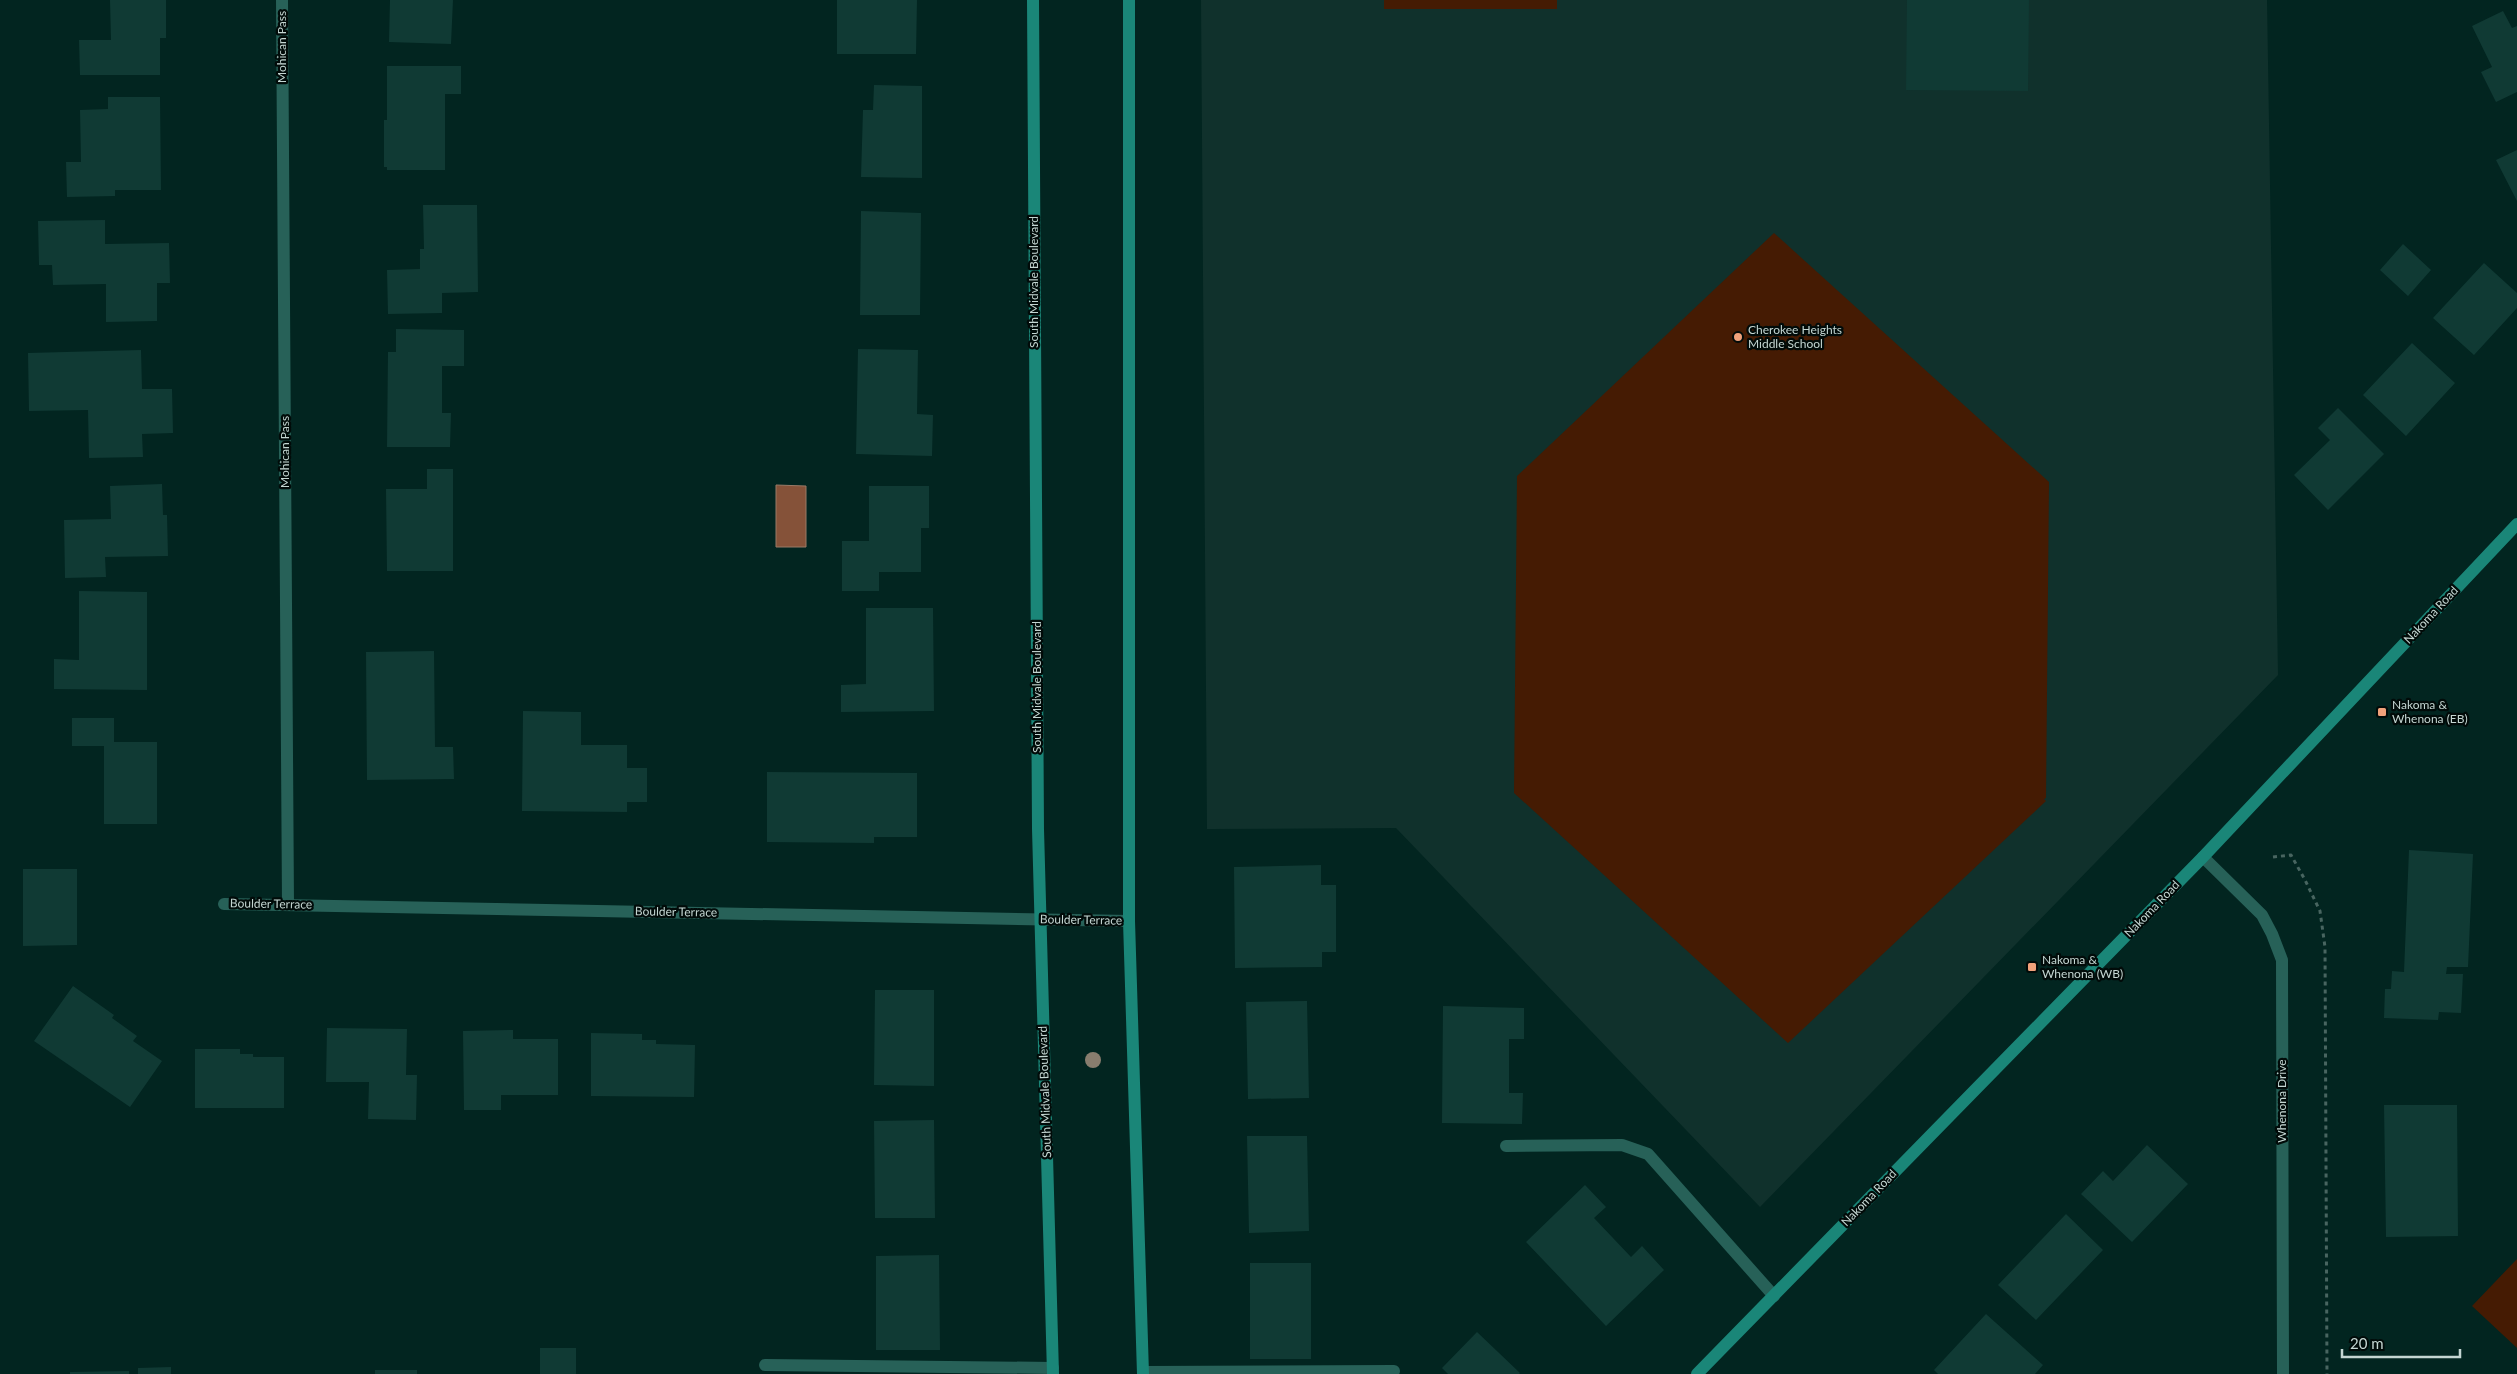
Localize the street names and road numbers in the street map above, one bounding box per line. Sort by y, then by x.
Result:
street label: Mohican Pass [274,11,289,83]
street label: South Midvale Boulevard [1026,216,1041,348]
street label: Mohican Pass [277,416,292,488]
street label: Nakoma Road [2400,583,2461,646]
street label: South Midvale Boulevard [1029,621,1044,753]
street label: Nakoma Road [2121,877,2182,940]
street label: Boulder Terrace [230,895,312,912]
street label: Boulder Terrace [635,903,717,920]
street label: Boulder Terrace [1040,911,1122,928]
street label: South Midvale Boulevard [1035,1026,1054,1158]
street label: Whenona Drive [2274,1059,2289,1143]
street label: Nakoma Road [1838,1166,1899,1229]

